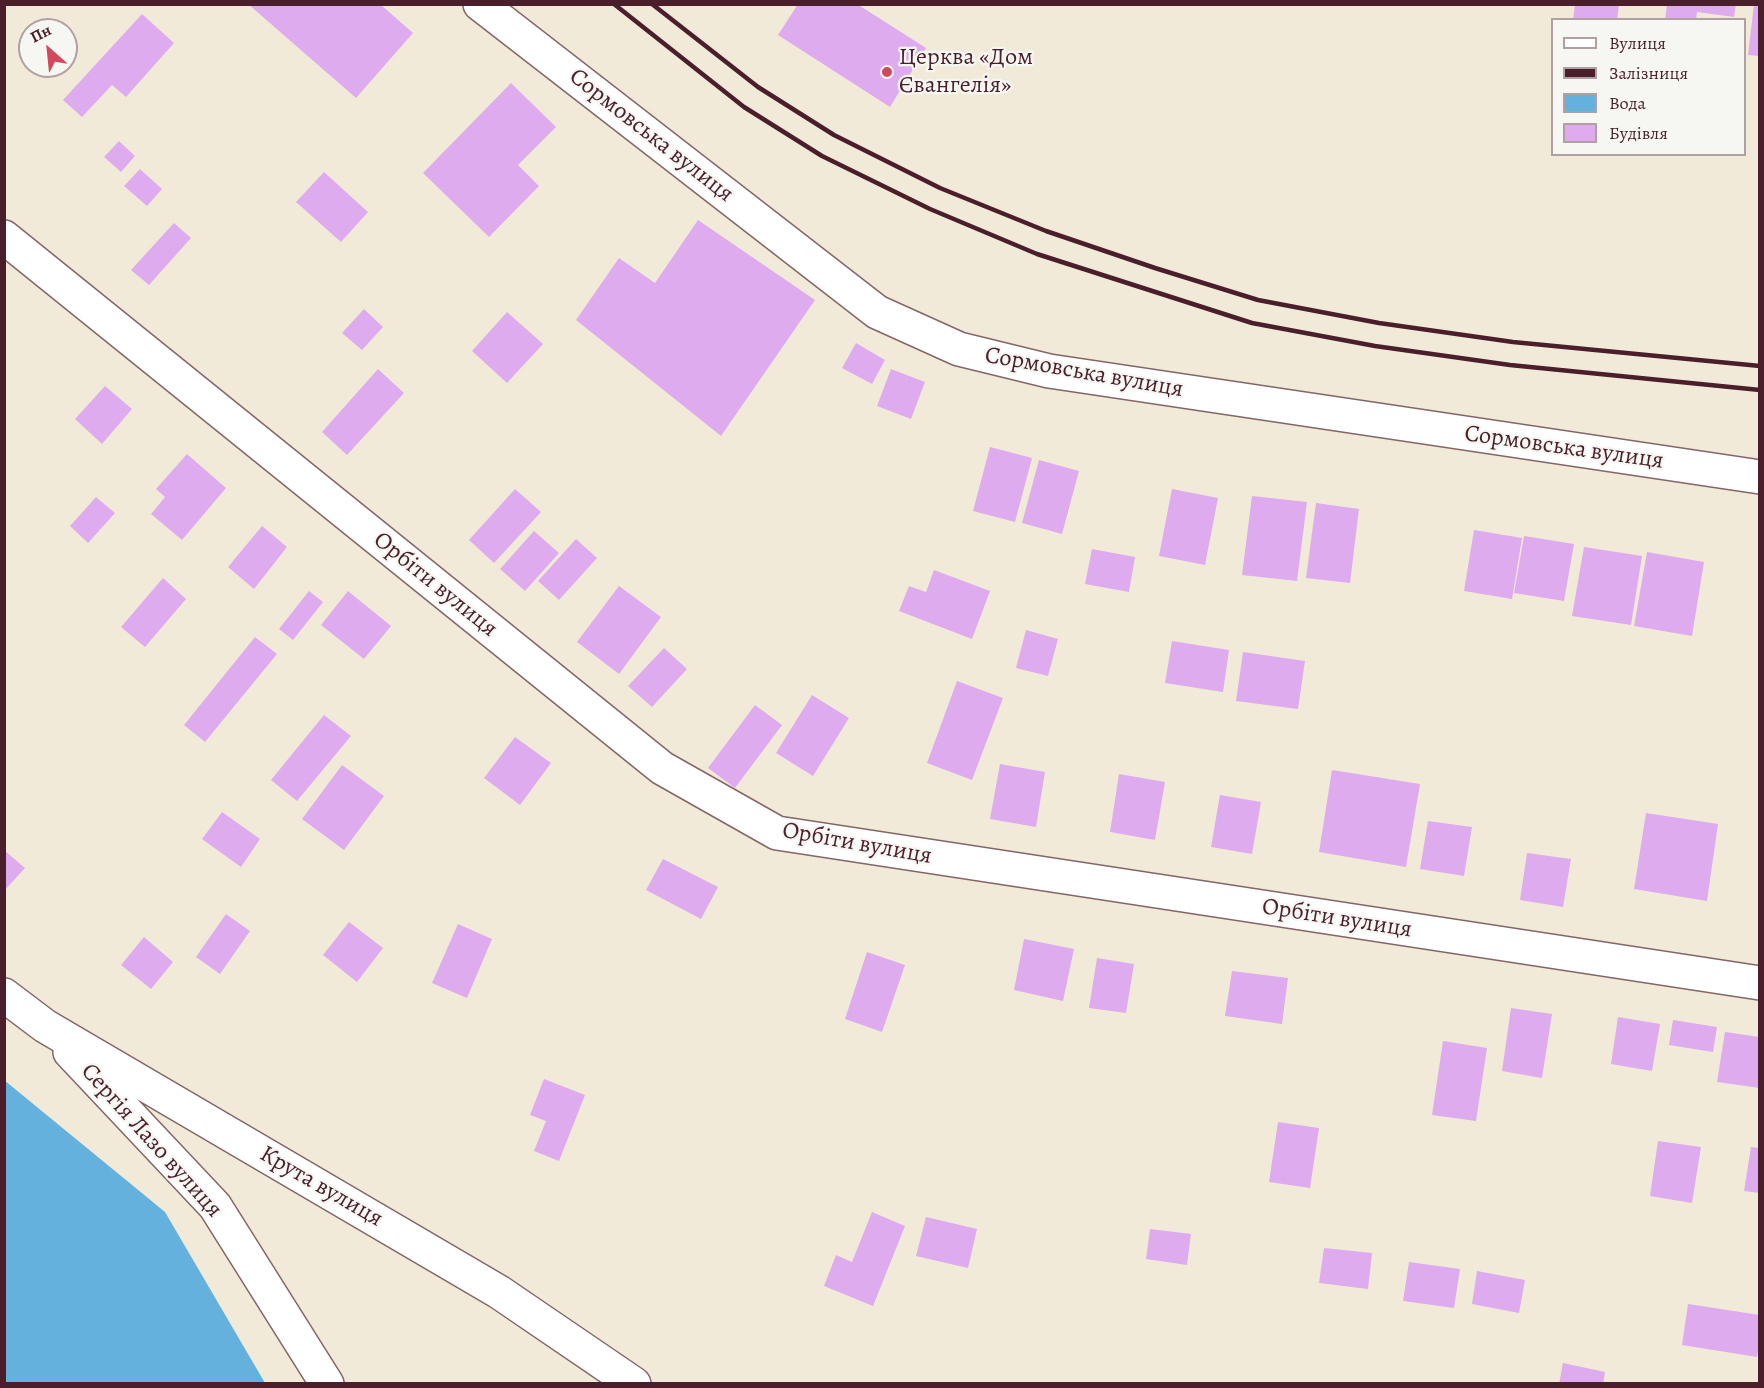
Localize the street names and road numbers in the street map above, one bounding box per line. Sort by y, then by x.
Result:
street label: Сормовська вулиця [563,63,739,209]
street label: Сормовська вулиця [983,341,1185,405]
street label: Сормовська вулиця [1463,420,1665,476]
street label: Орбіти вулиця [367,526,503,644]
street label: Орбіти вулиця [780,817,934,871]
street label: Орбіти вулиця [1260,893,1414,945]
street label: Сергія Лазо вулиця [74,1058,228,1224]
street label: Крута вулиця [254,1140,388,1234]

